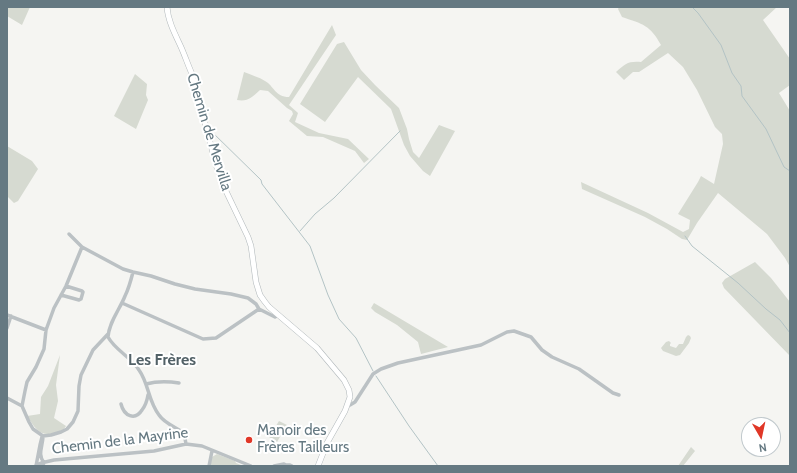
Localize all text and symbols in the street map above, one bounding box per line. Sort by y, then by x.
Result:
street label: Chemin de Mervilla [183,71,235,193]
district label: Les Frères [128,350,196,370]
north arrow [741,417,781,457]
place label: Manoir des Frères Tailleurs [257,422,349,457]
street label: Chemin de la Mayrine [51,424,189,458]
marker: Manoir des Frères Tailleurs [244,435,254,445]
text: N [758,440,768,455]

